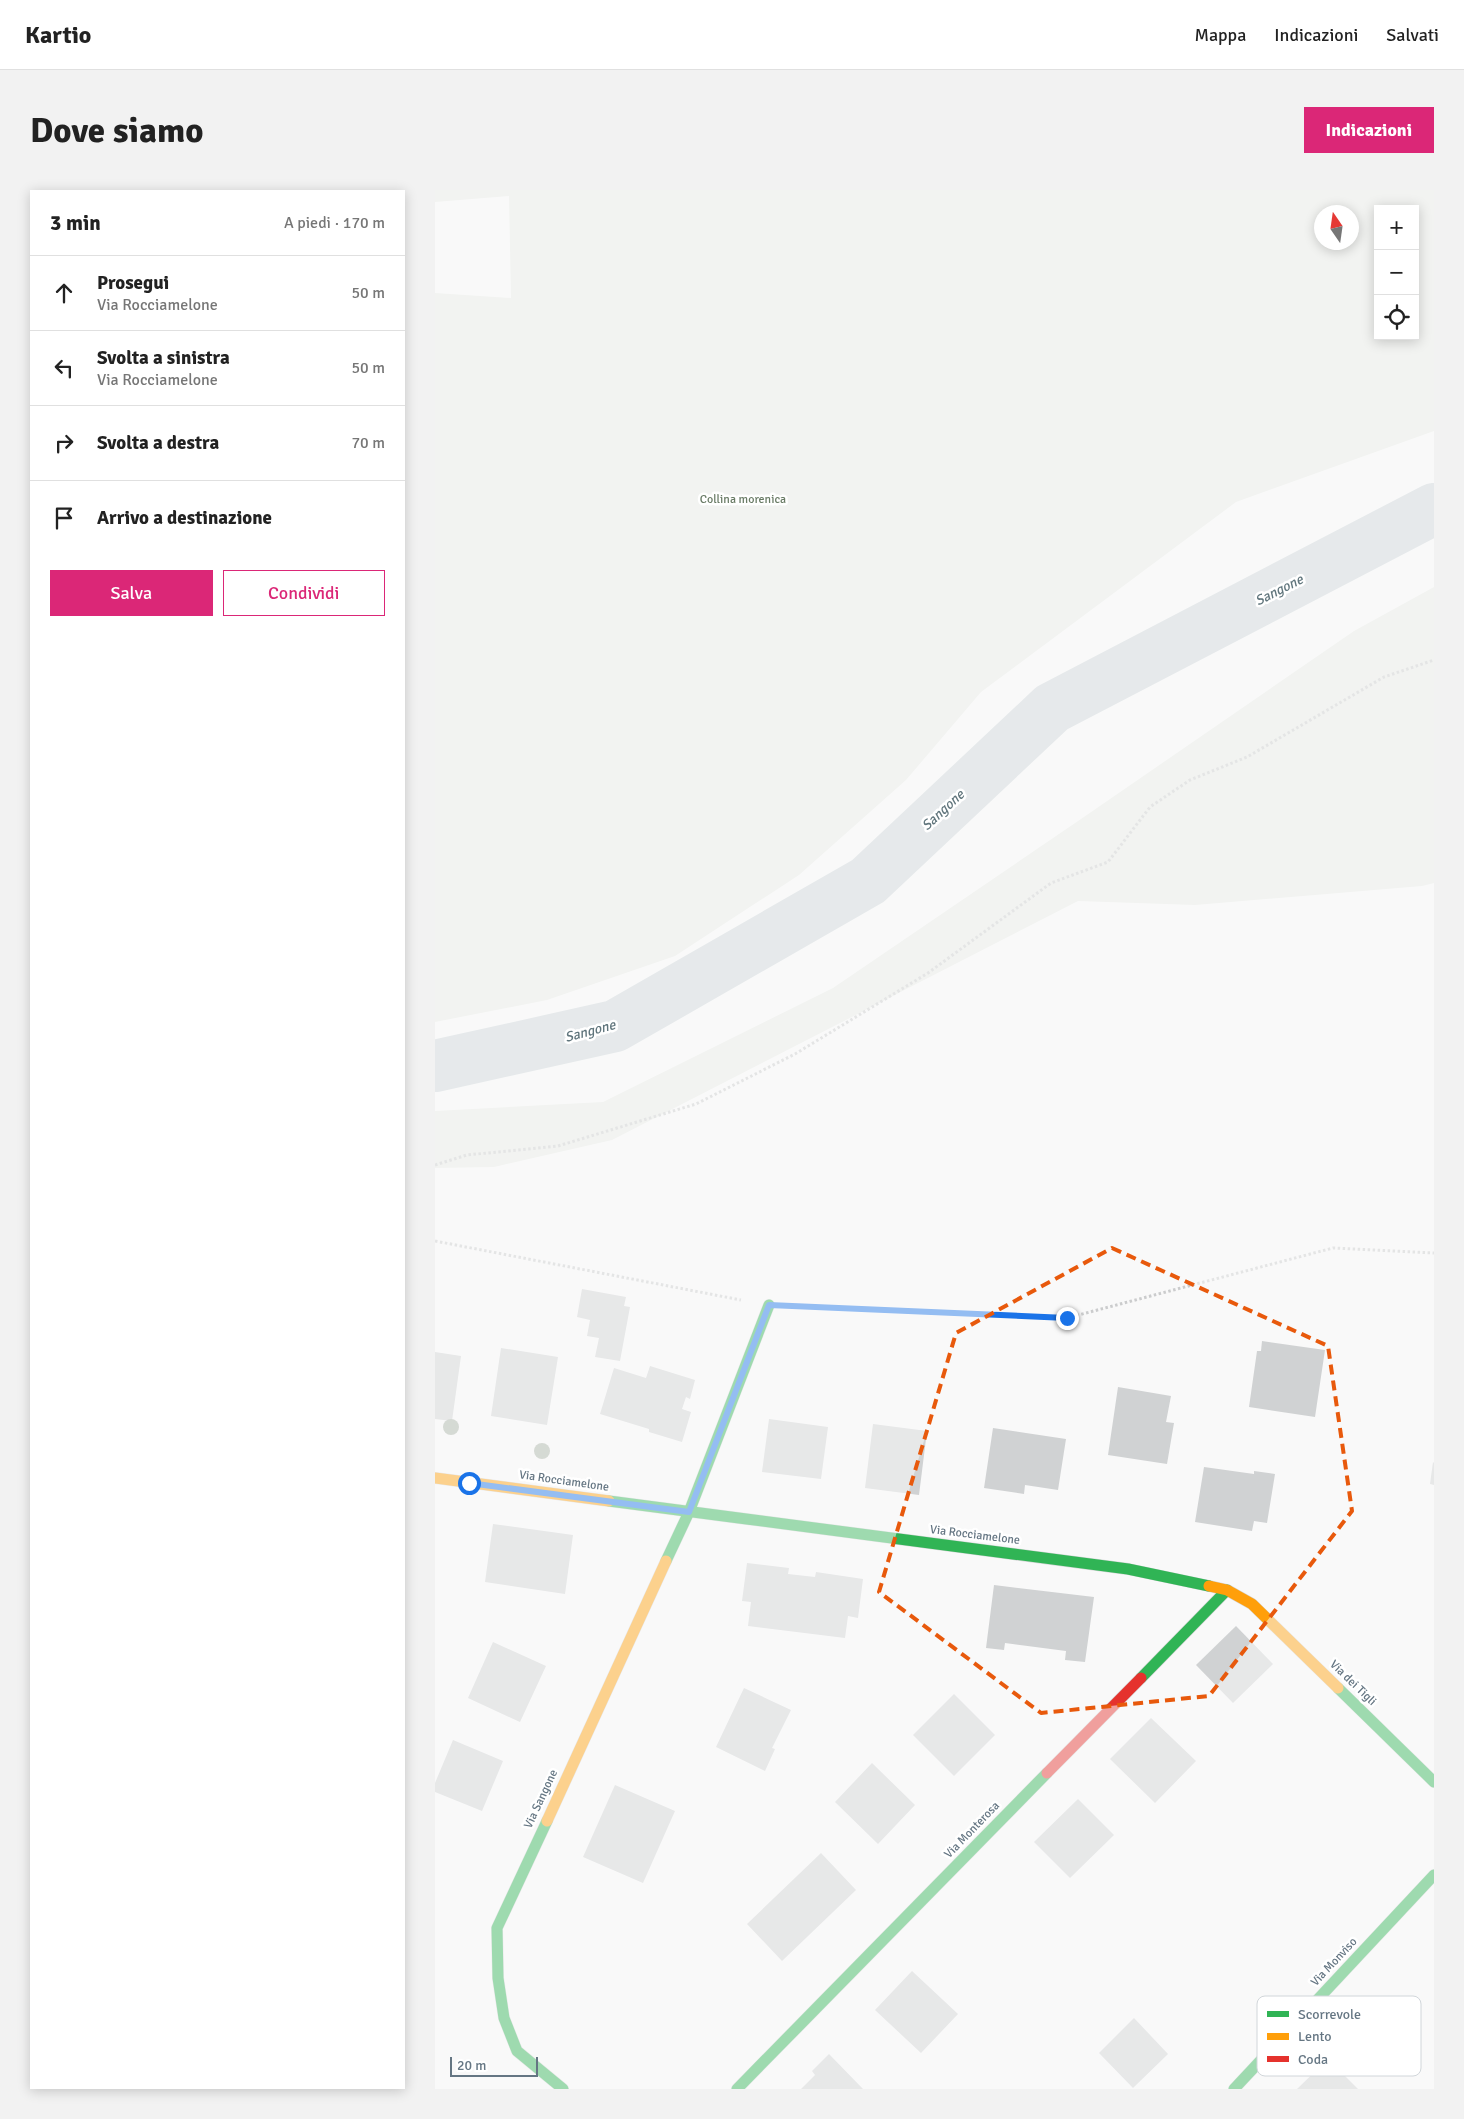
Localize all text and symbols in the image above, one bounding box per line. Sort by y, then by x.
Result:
text: Kartio [25,20,91,50]
text: Mappa [1194,24,1246,46]
text: Indicazioni [1274,24,1358,46]
text: Salvati [1386,24,1439,46]
button: Indicazioni [1304,107,1434,153]
text: Dove siamo [30,109,204,152]
north arrow [1314,205,1359,250]
map controls [1374,205,1419,340]
button: + [1374,205,1419,250]
text: 3 min [50,210,101,236]
text: A piedi · 170 m [284,213,385,233]
button: − [1374,250,1419,295]
text: Prosegui [97,271,169,295]
icon: ahead [50,279,78,307]
text: 50 m [351,283,385,303]
text: Via Rocciamelone [97,295,218,315]
button: locate [1374,295,1419,340]
text: Svolta a sinistra [97,346,230,370]
icon: left [50,354,78,382]
text: 50 m [351,358,385,378]
text: Via Rocciamelone [97,370,218,390]
icon: right [50,429,78,457]
text: Svolta a destra [97,431,219,455]
text: 70 m [351,433,385,453]
park label: Collina morenica [700,492,786,507]
icon: arrive [50,504,78,532]
text: Arrivo a destinazione [97,506,272,530]
button: Salva [50,570,213,616]
button: Condividi [223,570,385,616]
water label: Sangone [1252,570,1307,609]
water label: Sangone [918,785,968,834]
water label: Sangone [563,1016,618,1046]
route end [1056,1307,1079,1330]
street label: Via Rocciamelone [518,1467,610,1495]
route start [458,1472,481,1495]
street label: Via Rocciamelone [929,1522,1021,1548]
street label: Via dei Tigli [1326,1657,1380,1709]
street label: Via Sangone [521,1767,561,1831]
street label: Via Monterosa [941,1798,1003,1862]
street label: Via Monviso [1308,1934,1360,1990]
legend [1257,1996,1421,2076]
text: Scorrevole [1298,2006,1361,2023]
text: Lento [1298,2028,1332,2045]
text: Coda [1298,2051,1328,2068]
scale bar [450,2054,537,2077]
text: 20 m [457,2057,486,2074]

